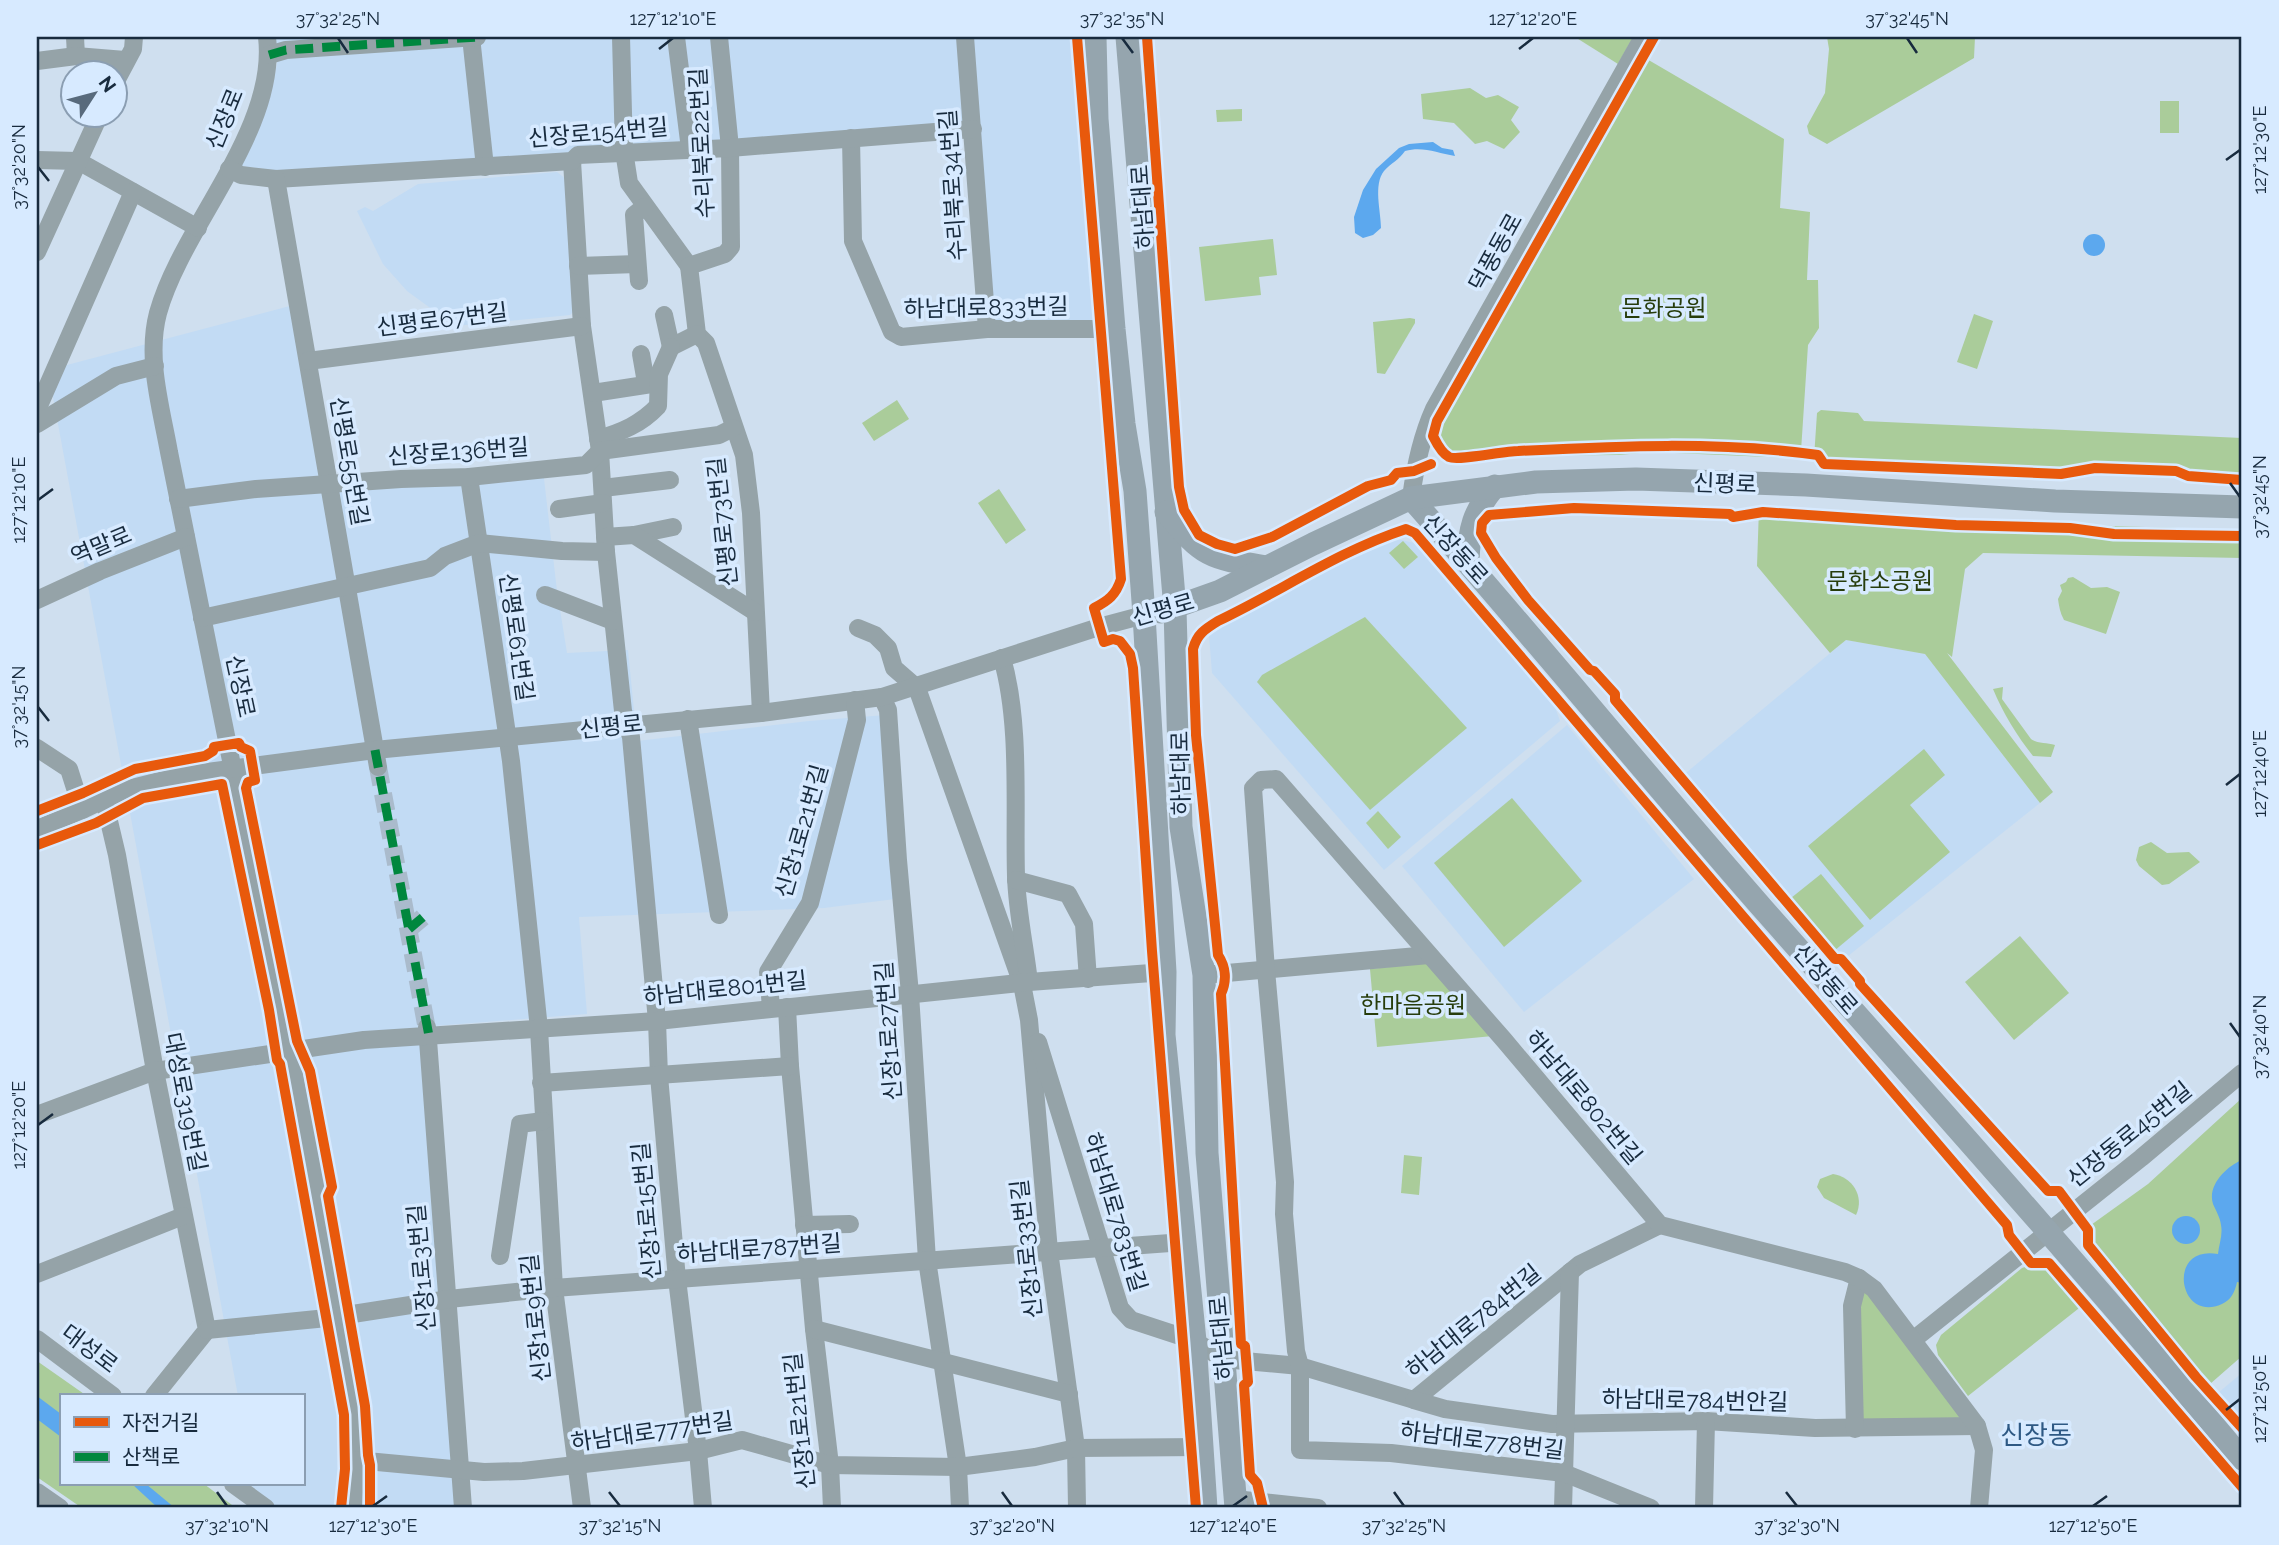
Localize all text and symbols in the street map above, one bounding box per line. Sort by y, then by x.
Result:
text: 37°32'25"N [296,8,380,29]
text: 127°12'10"E [630,8,716,29]
text: 37°32'35"N [1080,8,1164,29]
text: 127°12'20"E [1489,8,1577,29]
text: 37°32'45"N [1865,8,1949,29]
north arrow [60,60,130,130]
street label: 수리북로22번길 [684,67,718,219]
text: N [95,72,121,96]
street label: 신장로 [200,85,248,153]
text: 127°12'30"E [2249,106,2270,194]
street label: 수리북로34번길 [933,108,971,262]
street label: 신장로154번길 [527,112,669,152]
text: 37°32'20"N [8,124,29,210]
street label: 하남대로 [1126,164,1158,250]
street label: 덕풍동로 [1463,208,1527,296]
street label: 하남대로833번길 [903,292,1069,322]
park label: 문화공원 [1622,294,1706,321]
street label: 신평로67번길 [375,298,509,340]
street label: 신평로55번길 [325,394,375,528]
street label: 신장로136번길 [386,433,530,469]
text: 37°32'45"N [2249,455,2270,539]
street label: 신평로73번길 [702,456,742,588]
text: 127°12'10"E [8,457,29,543]
street label: 신평로 [1693,468,1757,498]
street label: 신장동로 [1418,509,1494,589]
street label: 역말로 [67,520,135,570]
park label: 문화소공원 [1827,567,1933,594]
street label: 신평로61번길 [495,571,539,703]
street label: 신평로 [1129,587,1197,631]
street label: 신장로 [221,652,261,720]
text: 37°32'15"N [8,666,29,748]
street label: 신평로 [578,709,644,743]
street label: 하남대로 [1166,730,1194,816]
text: 127°12'40"E [2249,730,2270,818]
street label: 신장1로21번길 [769,761,833,901]
street label: 신장동로 [1788,938,1864,1020]
street label: 신장1로27번길 [870,960,906,1102]
street label: 하남대로801번길 [642,966,808,1010]
park label: 한마음공원 [1360,991,1466,1018]
text: 37°32'40"N [2249,995,2270,1079]
street label: 하남대로802번길 [1520,1024,1648,1170]
street label: 대성로319번길 [159,1030,213,1174]
street label: 신장동로45번길 [2061,1076,2197,1192]
text: 127°12'20"E [8,1081,29,1169]
street label: 하남대로783번길 [1079,1129,1153,1295]
street label: 신장1로15번길 [627,1141,665,1281]
street label: 신장1로33번길 [1005,1178,1047,1320]
street label: 신장1로3번길 [402,1203,440,1333]
street label: 하남대로787번길 [676,1229,842,1267]
street label: 신장1로9번길 [515,1252,555,1384]
street label: 하남대로784번길 [1400,1258,1546,1384]
street label: 하남대로 [1204,1295,1238,1381]
street label: 대성로 [57,1318,123,1378]
street label: 신장1로21번길 [778,1351,820,1491]
text: 127°12'50"E [2249,1355,2270,1443]
street label: 하남대로784번안길 [1601,1385,1789,1415]
legend [60,1394,304,1486]
street label: 하남대로777번길 [569,1406,735,1456]
text: 자전거길 [122,1410,199,1435]
street label: 하남대로778번길 [1398,1417,1566,1463]
district label: 신장동 [2000,1420,2072,1450]
text: 산책로 [122,1444,180,1469]
text: 37°32'10"N [185,1515,269,1536]
text: 127°12'30"E [329,1515,417,1536]
text: 37°32'15"N [579,1515,661,1536]
text: 37°32'20"N [969,1515,1055,1536]
text: 127°12'40"E [1189,1515,1277,1536]
text: 37°32'25"N [1362,1515,1446,1536]
text: 37°32'30"N [1754,1515,1840,1536]
text: 127°12'50"E [2049,1515,2137,1536]

